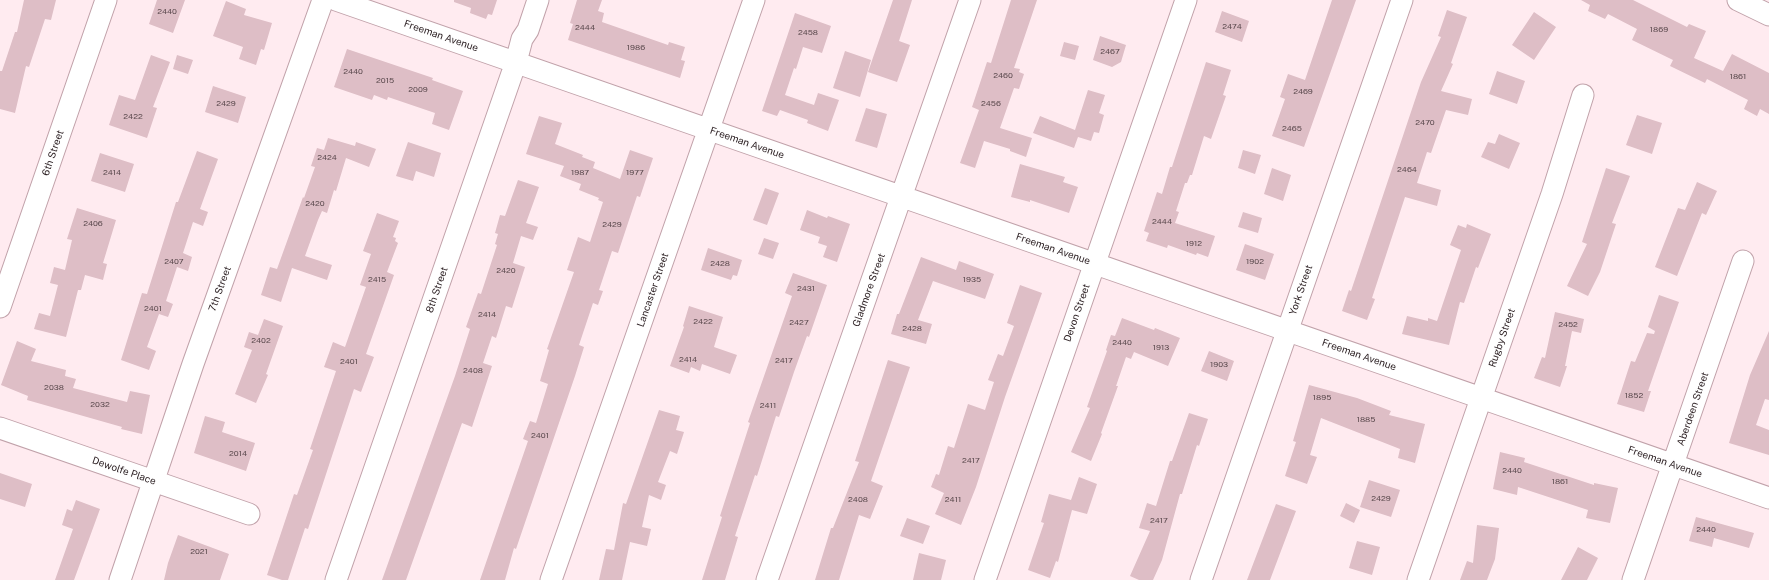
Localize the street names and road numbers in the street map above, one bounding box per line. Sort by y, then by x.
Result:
street label: Freeman Avenue [402,18,480,54]
street label: Freeman Avenue [708,125,786,161]
street label: 6th Street [40,129,66,177]
street label: Freeman Avenue [1014,231,1092,267]
street label: Lancaster Street [635,251,671,329]
street label: Gladmore Street [850,252,888,328]
street label: York Street [1287,263,1315,317]
street label: 7th Street [206,265,234,313]
street label: 8th Street [424,265,450,315]
street label: Devon Street [1061,282,1093,344]
street label: Rugby Street [1486,307,1518,369]
street label: Freeman Avenue [1320,337,1398,373]
street label: Aberdeen Street [1675,371,1711,447]
street label: Freeman Avenue [1626,444,1704,480]
street label: Dewolfe Place [91,454,157,488]

